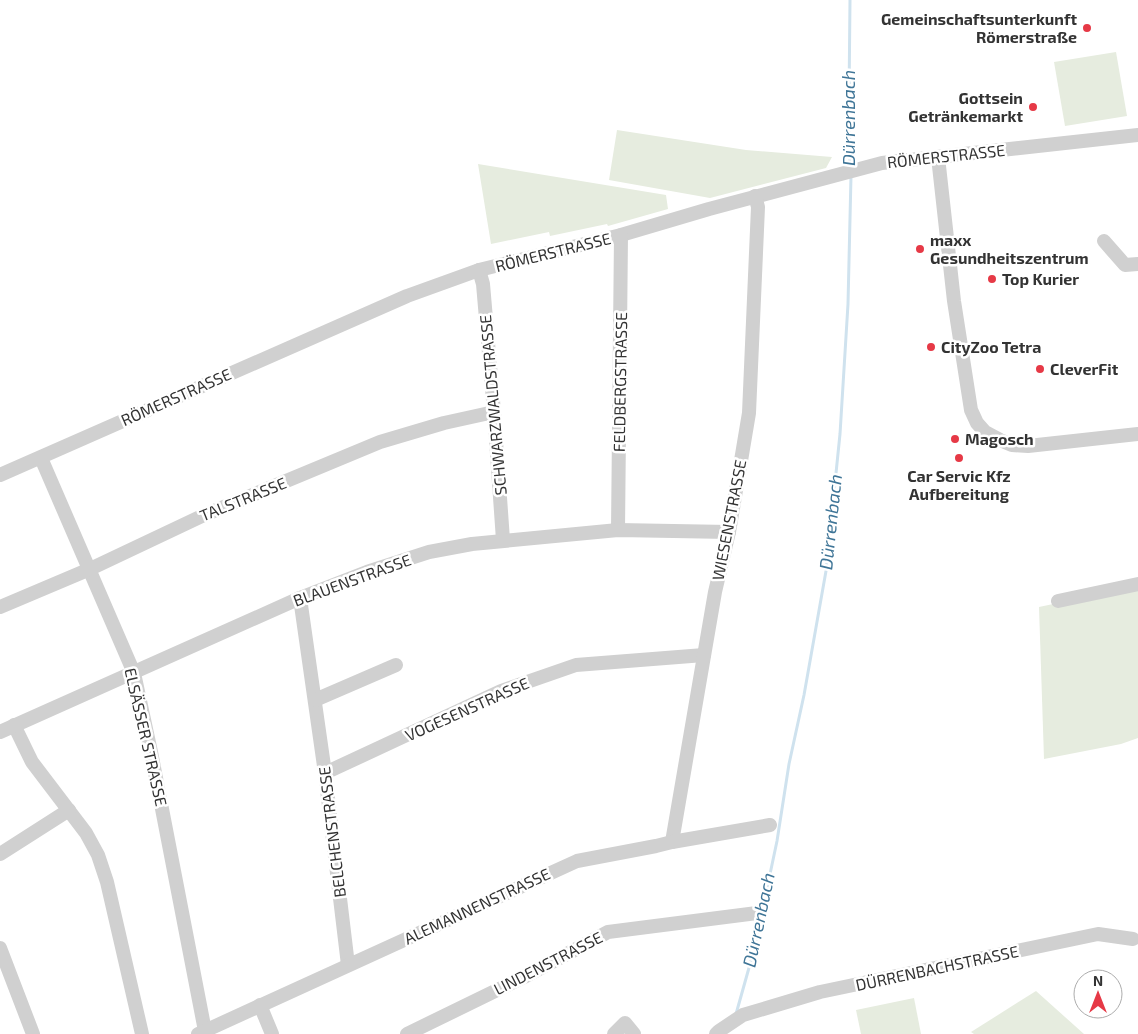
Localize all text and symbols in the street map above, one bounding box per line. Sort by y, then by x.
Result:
place label: Gemeinschaftsunterkunft Römerstraße [881,9,1077,46]
marker: Gemeinschaftsunterkunft Römerstraße [1081,22,1093,34]
water label: Dürrenbach [837,70,859,166]
place label: Gottsein Getränkemarkt [908,88,1023,125]
marker: Gottsein Getränkemarkt [1027,101,1039,113]
street label: RÖMERSTRASSE [886,140,1006,171]
street label: RÖMERSTRASSE [493,228,613,275]
place label: maxx Gesundheitszentrum [930,230,1089,267]
marker: maxx Gesundheitszentrum [914,243,926,255]
place label: Top Kurier [1002,269,1079,288]
marker: Top Kurier [986,273,998,285]
street label: FELDBERGSTRASSE [609,312,630,452]
street label: SCHWARZWALDSTRASSE [475,314,510,496]
place label: CityZoo Tetra [941,337,1041,357]
marker: CityZoo Tetra [925,341,937,353]
place label: CleverFit [1050,359,1119,378]
marker: CleverFit [1034,363,1046,375]
street label: RÖMERSTRASSE [118,364,234,429]
place label: Magosch [965,429,1034,448]
marker: Magosch [949,433,961,445]
marker: Car Servic Kfz Aufbereitung [953,452,965,464]
street label: WIESENSTRASSE [707,458,750,582]
place label: Car Servic Kfz Aufbereitung [907,466,1011,503]
street label: TALSTRASSE [197,473,289,524]
water label: Dürrenbach [814,473,846,571]
street label: BLAUENSTRASSE [290,549,413,610]
street label: ELSÄSSER STRASSE [121,666,172,808]
street label: VOGESENSTRASSE [402,673,532,744]
street label: BELCHENSTRASSE [314,765,349,899]
street label: ALEMANNENSTRASSE [401,863,553,948]
water label: Dürrenbach [737,871,779,969]
street label: LINDENSTRASSE [490,927,605,998]
street label: DÜRRENBACHSTRASSE [854,941,1020,994]
north arrow [1073,969,1123,1019]
text: N [1093,972,1103,989]

